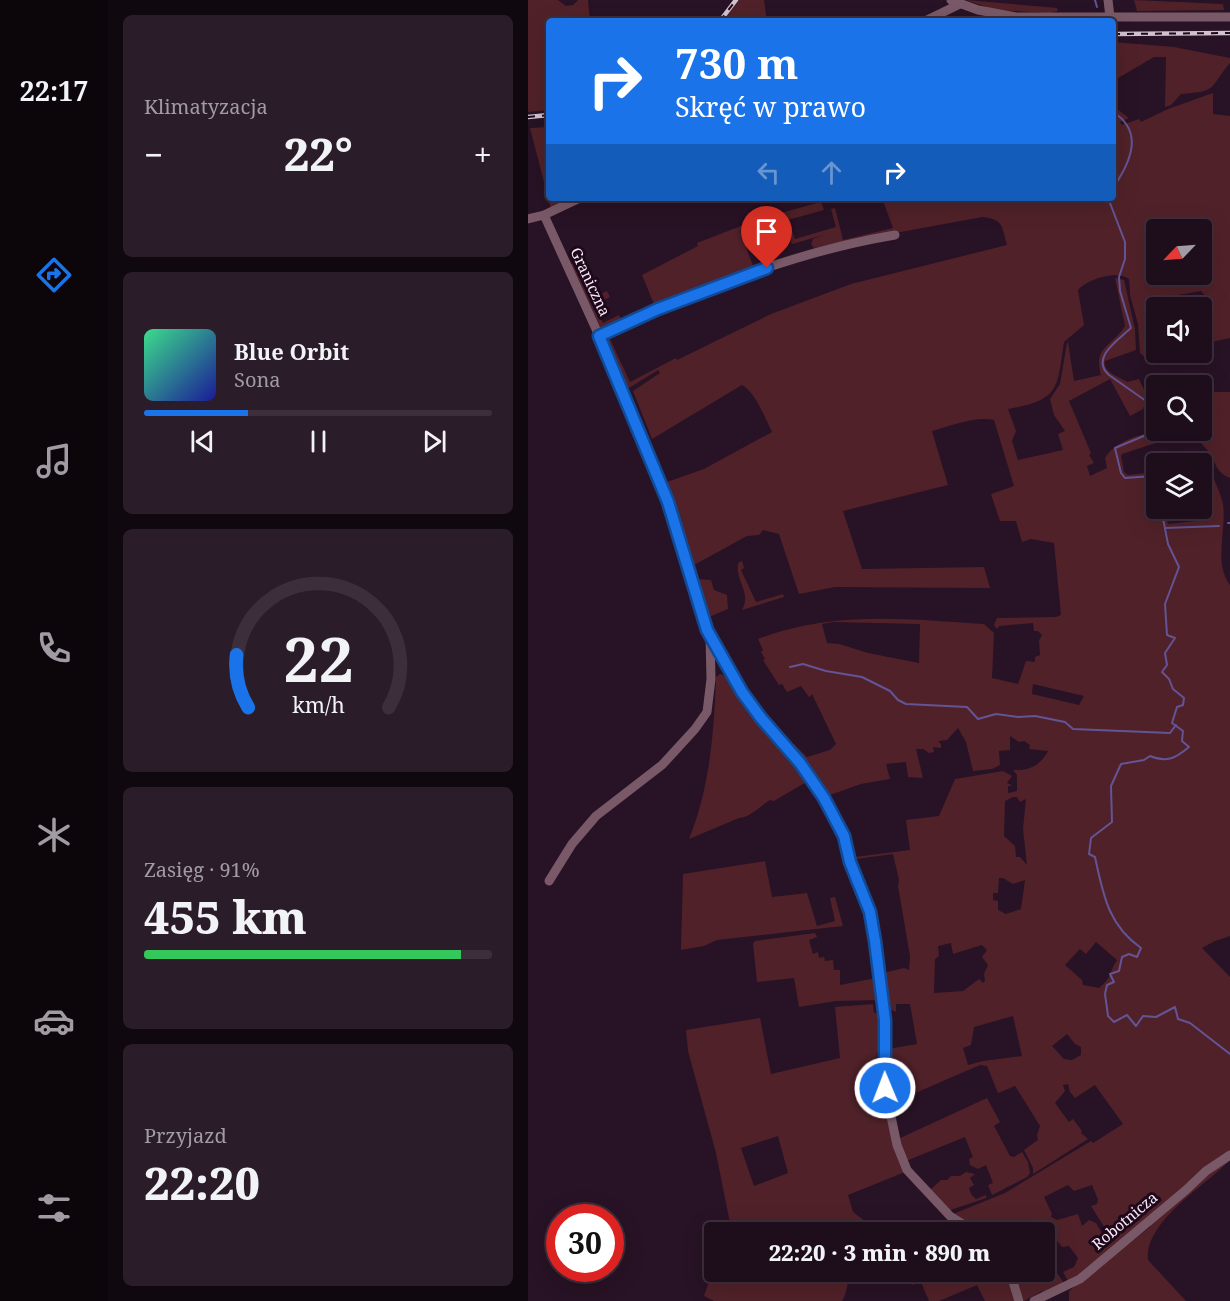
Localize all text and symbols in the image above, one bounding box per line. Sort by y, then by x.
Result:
text: 730 m [675,34,799,91]
icon: right [576,42,654,120]
text: 22:17 [19,72,89,109]
text: Skręć w prawo [675,88,866,125]
text: Klimatyzacja [144,93,268,120]
text: 22° [284,123,353,184]
text: − [144,132,163,177]
text: + [474,132,492,177]
icon: left [752,156,785,189]
icon: ahead [815,156,848,189]
icon: right [878,156,911,189]
pin [741,206,792,268]
icon: arrive [750,215,783,248]
north arrow [1146,219,1212,285]
map controls [1146,219,1212,519]
street label: Graniczna [566,244,616,319]
icon: directions [33,254,75,296]
button: sound [1146,297,1212,363]
text: Blue Orbit [234,336,349,366]
text: Sona [234,366,281,393]
button: search [1146,375,1212,441]
icon: previous [186,425,219,458]
icon: pause [302,425,335,458]
icon: next [418,425,451,458]
icon: music [33,440,75,482]
button: layers [1146,453,1212,519]
text: 22 [283,615,353,700]
icon: phone [33,627,75,669]
text: km/h [292,690,345,719]
icon: climate [33,814,75,856]
text: Zasięg · 91% [144,856,260,883]
text: 455 km [144,886,307,947]
icon: car [33,1000,75,1042]
position arrow [853,1056,917,1120]
text: Przyjazd [144,1122,227,1149]
text: 22:20 [144,1152,260,1213]
icon: filters [33,1187,75,1229]
street label: Robotnicza [1087,1187,1161,1253]
speed limit sign: 30 [546,1204,624,1282]
text: 22:20 · 3 min · 890 m [769,1237,990,1267]

